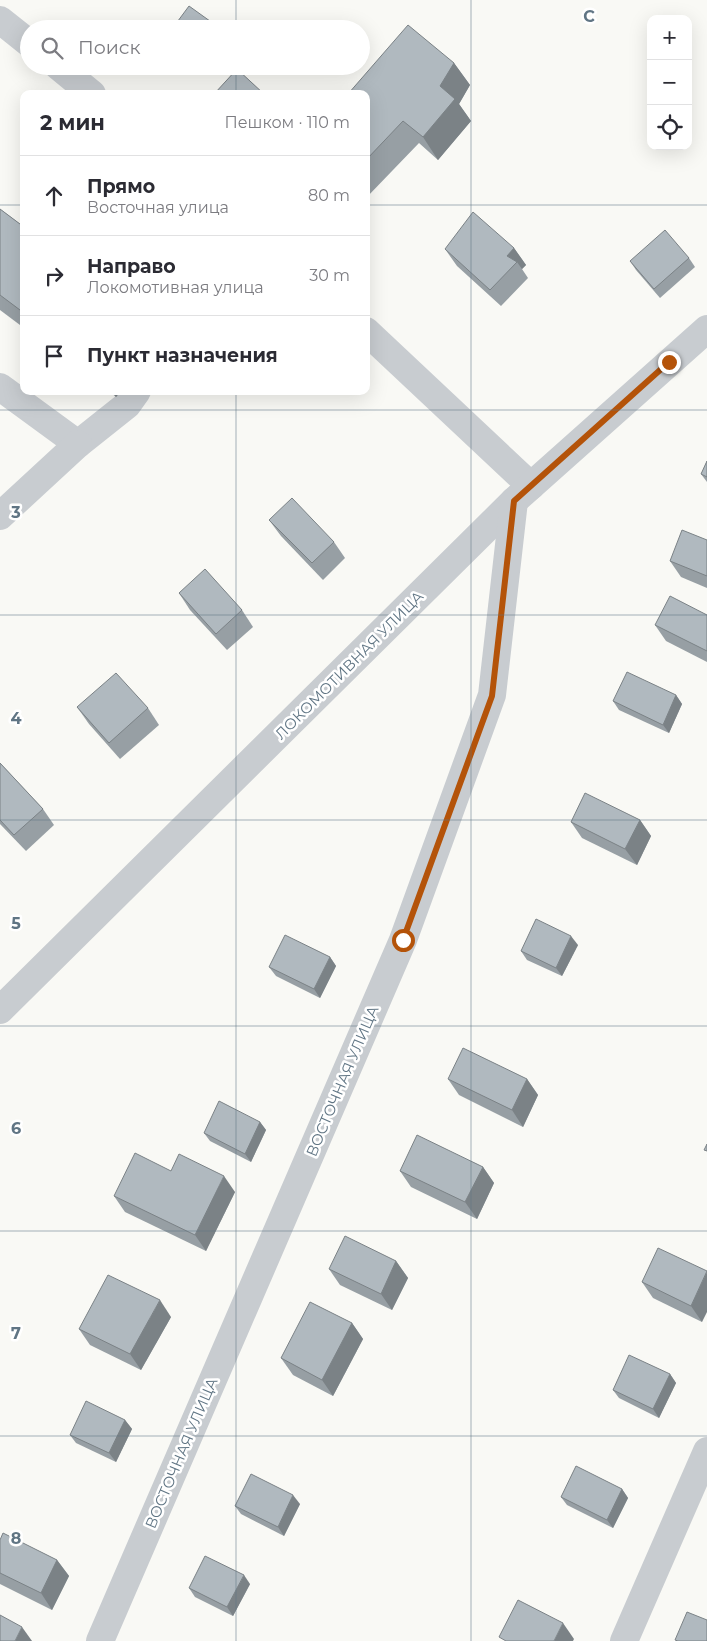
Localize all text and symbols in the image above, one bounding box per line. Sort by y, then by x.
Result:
text: C [583,7,595,26]
map controls [647,15,692,150]
button: + [647,15,692,60]
search box [20,20,370,75]
icon: search [38,34,66,62]
text: Поиск [78,36,141,59]
button: − [647,60,692,105]
button: locate [647,105,692,150]
text: 2 мин [40,110,105,135]
text: Пешком · 110 m [224,113,350,132]
text: Прямо [87,175,155,198]
icon: ahead [40,182,68,210]
text: 80 m [308,186,350,205]
text: Восточная улица [87,198,229,217]
text: Направо [87,255,176,278]
icon: right [40,262,68,290]
text: 30 m [309,266,350,285]
text: Локомотивная улица [87,278,264,297]
icon: arrive [40,342,68,370]
text: Пункт назначения [87,344,278,367]
route end [658,351,681,374]
text: 3 [10,503,21,522]
street label: ЛОКОМОТИВНАЯ УЛИЦА [271,587,427,743]
text: 4 [10,709,22,728]
text: 5 [11,914,21,933]
route start [392,929,415,952]
street label: ВОСТОЧНАЯ УЛИЦА [302,1003,382,1159]
text: 6 [11,1119,21,1138]
text: 7 [11,1324,21,1343]
street label: ВОСТОЧНАЯ УЛИЦА [141,1375,221,1531]
text: 8 [11,1529,21,1548]

